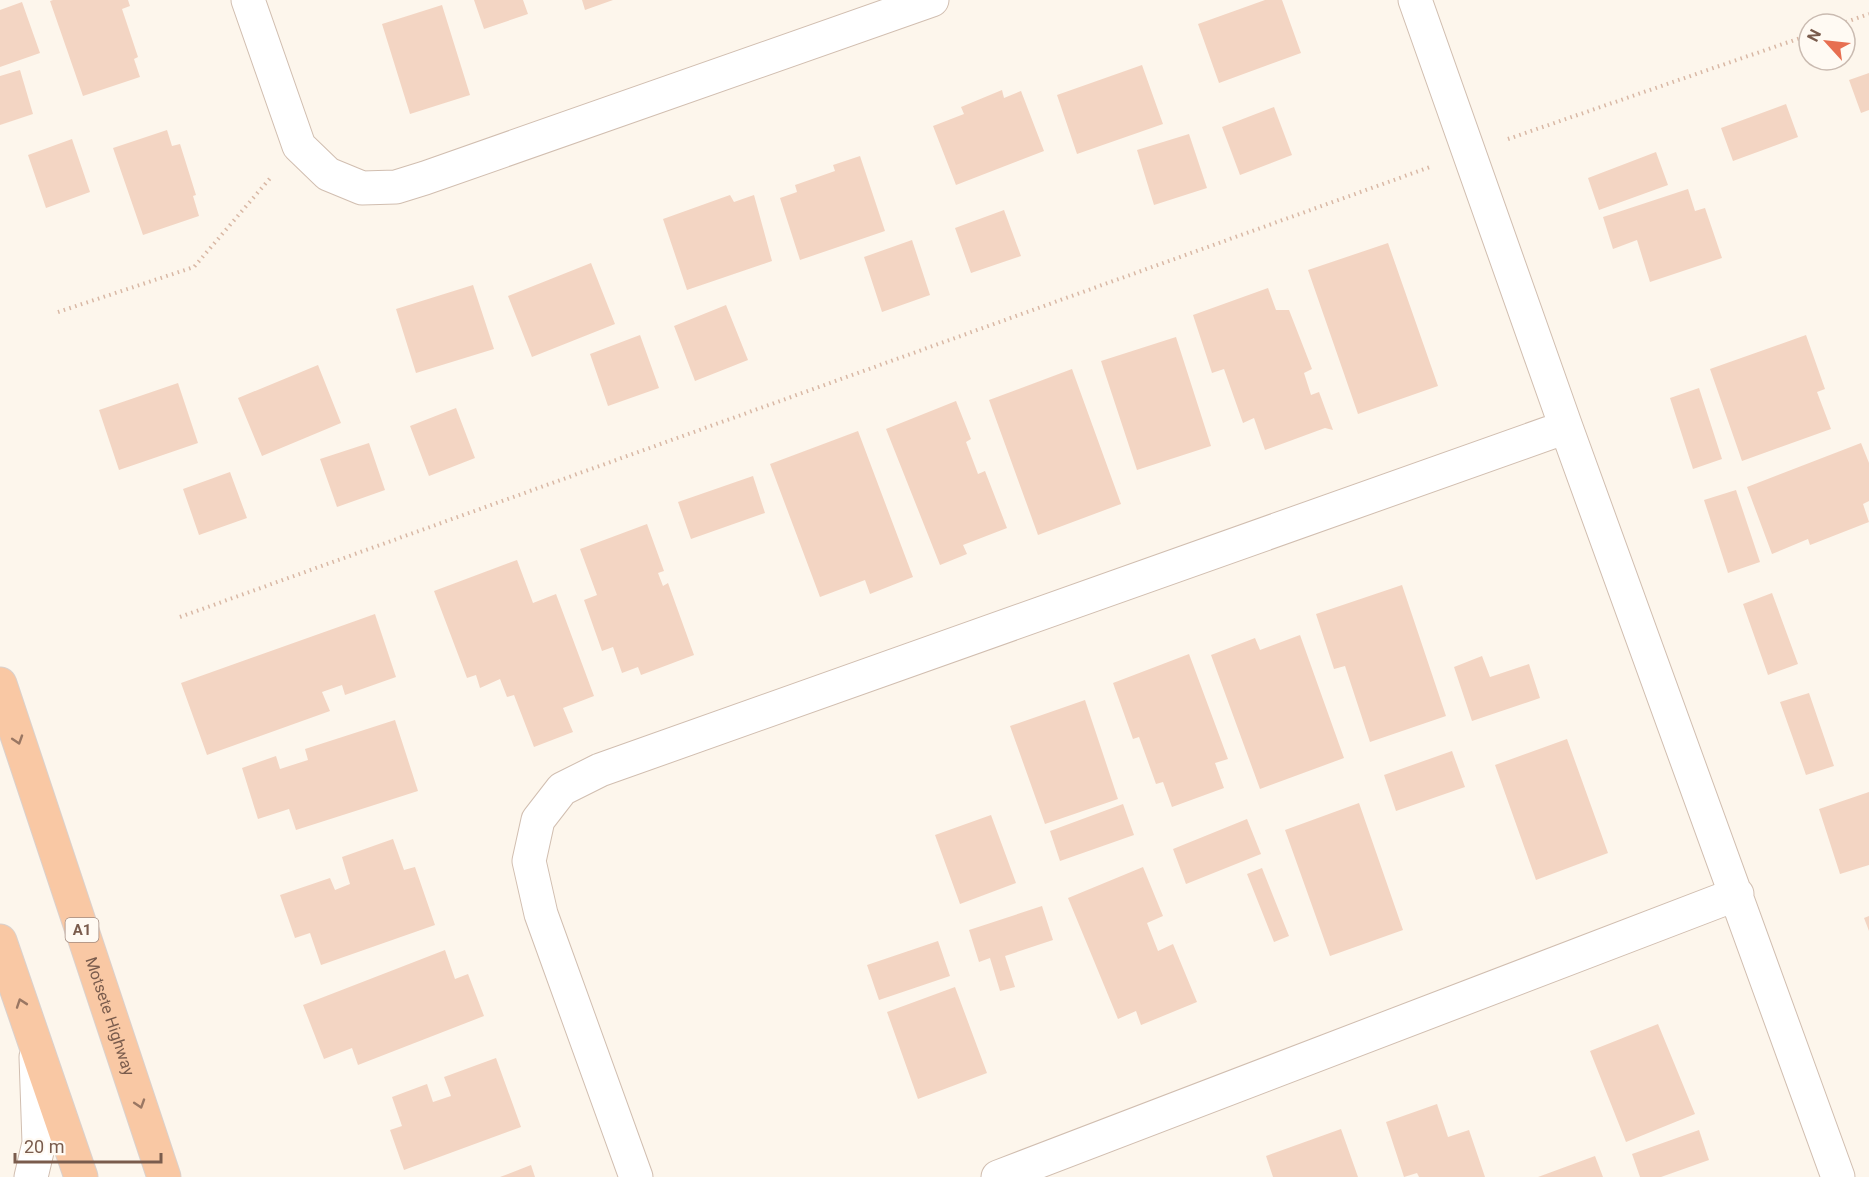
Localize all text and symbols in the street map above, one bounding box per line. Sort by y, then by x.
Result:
north arrow [1797,12,1857,72]
text: N [1803,26,1825,45]
one-way arrow [11,734,24,744]
road number: A1 [66,918,98,942]
street label: Motsete Highway [81,954,139,1079]
one-way arrow [16,998,28,1009]
one-way arrow [132,1098,145,1109]
scale bar [15,1126,160,1164]
text: 20 m [24,1136,64,1157]

